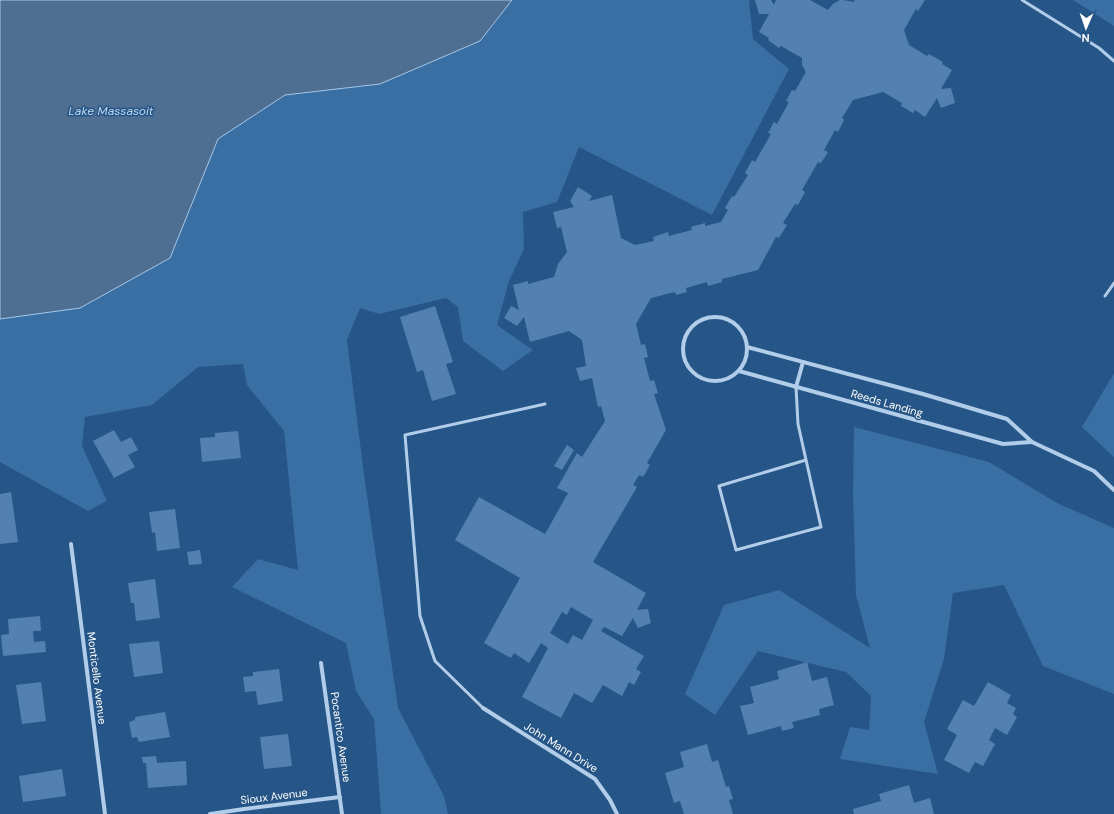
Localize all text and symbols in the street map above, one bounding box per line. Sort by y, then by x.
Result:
north arrow [1066,8,1106,48]
text: N [1081,31,1090,45]
water label: Lake Massasoit [68,103,154,119]
street label: Reeds Landing [849,386,925,420]
street label: Monticello Avenue [84,631,110,725]
street label: Pocantico Avenue [328,691,354,783]
street label: John Mann Drive [521,719,601,775]
street label: Sioux Avenue [240,785,308,807]

